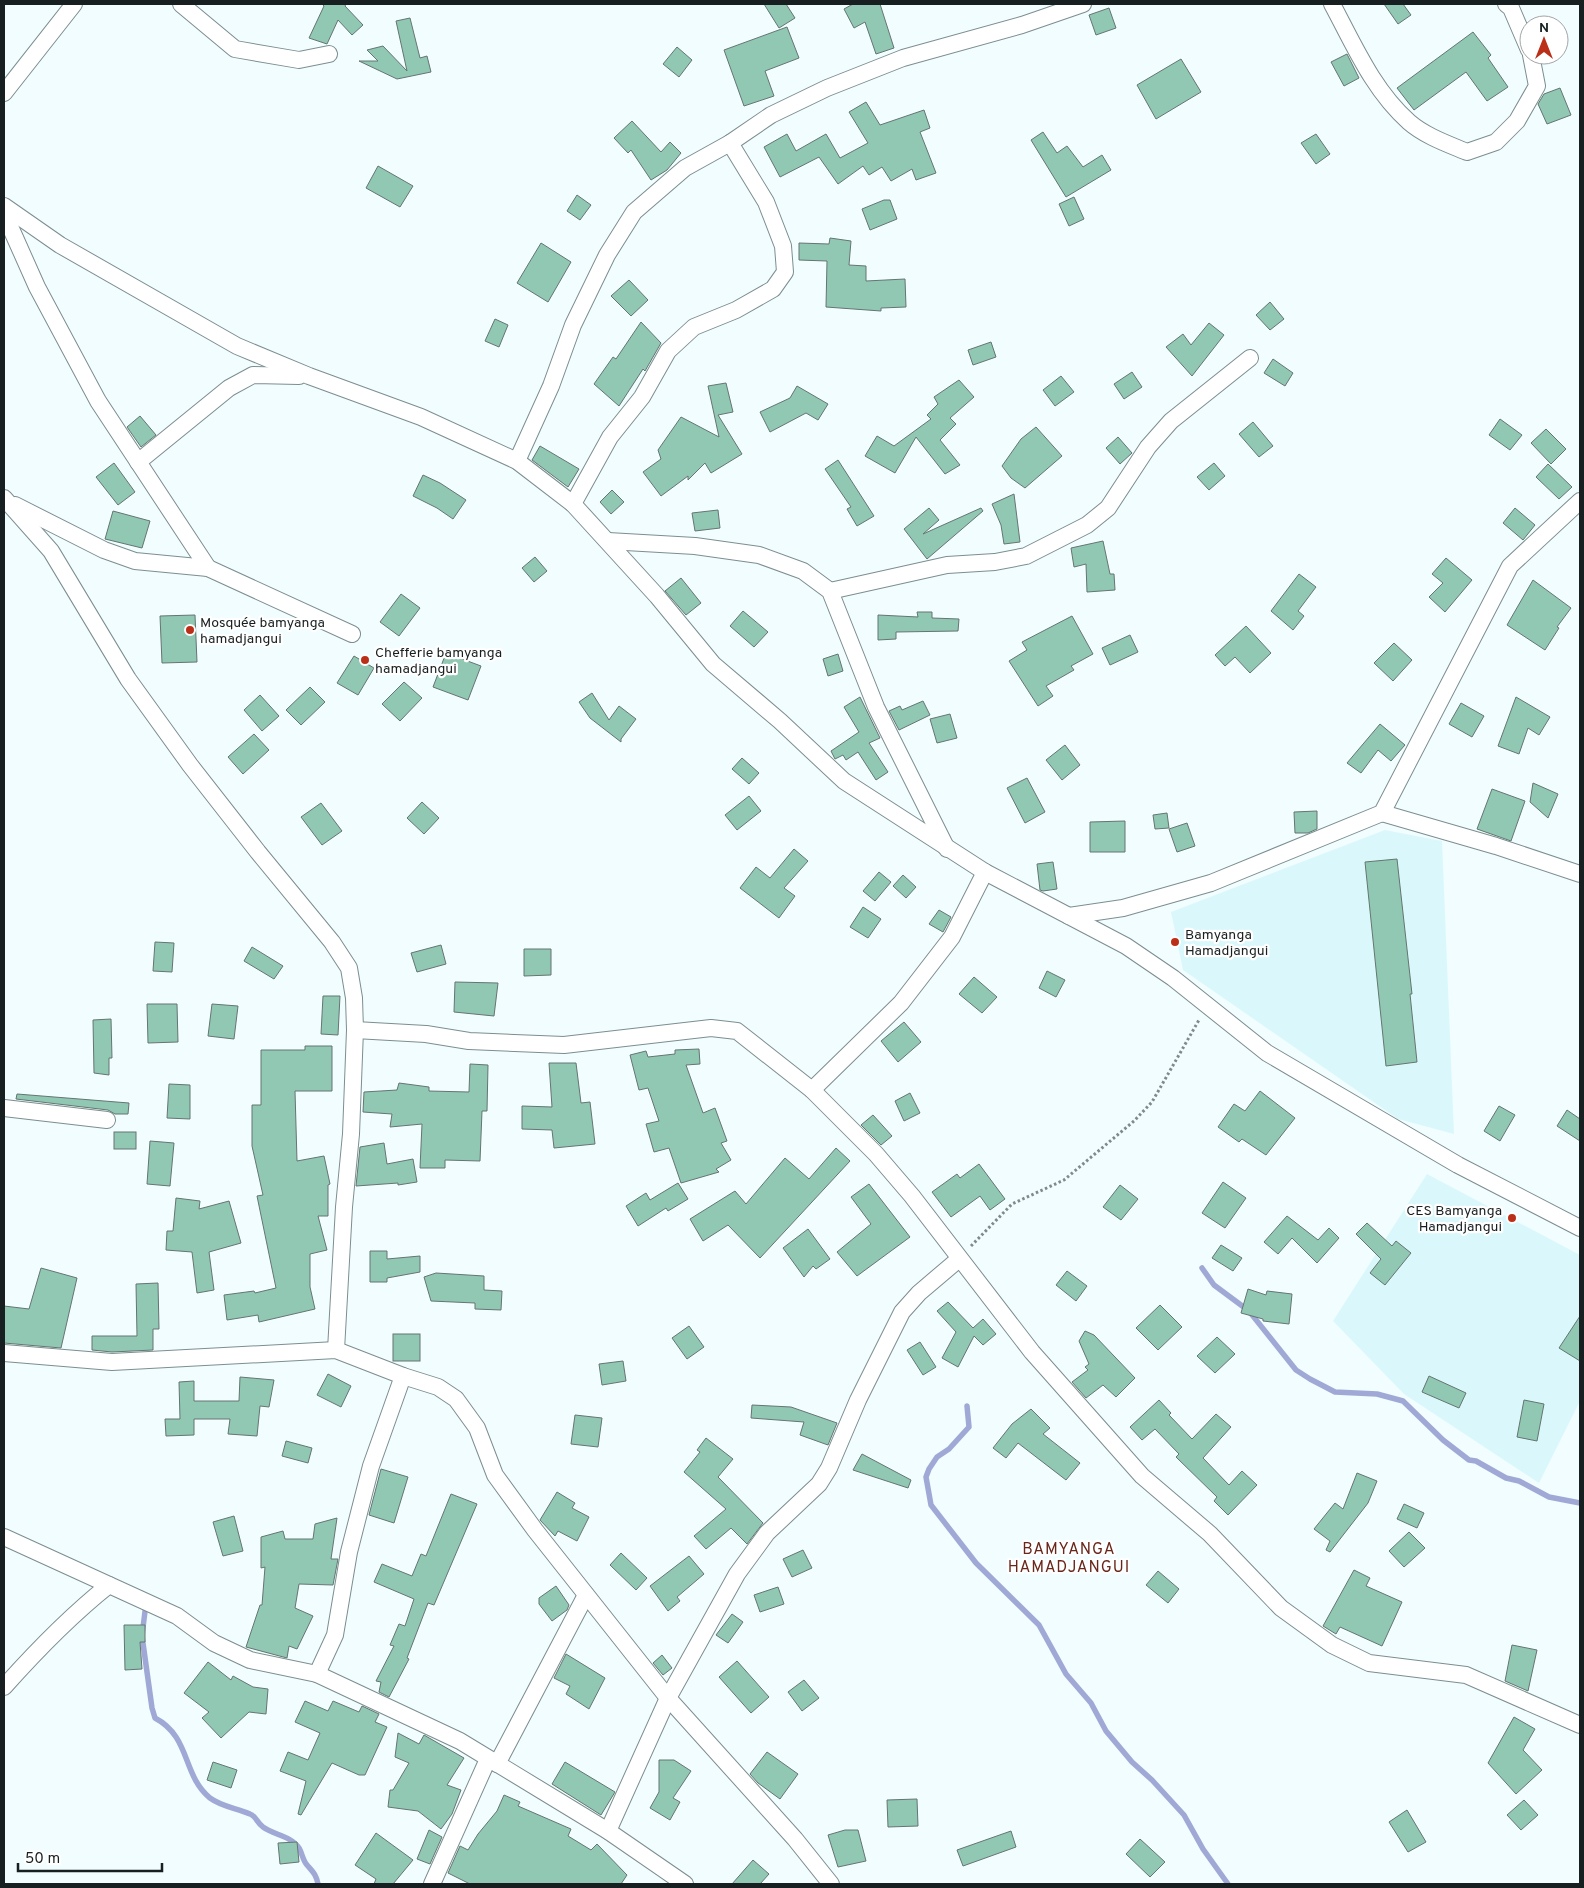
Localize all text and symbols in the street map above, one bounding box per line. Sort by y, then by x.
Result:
north arrow [1519,15,1569,65]
text: N [1539,20,1549,37]
place label: Mosquée bamyanga hamadjangui [200,615,325,648]
marker: Mosquée bamyanga hamadjangui [184,624,196,636]
place label: Chefferie bamyanga hamadjangui [375,645,502,678]
marker: Chefferie bamyanga hamadjangui [359,654,371,666]
place label: Bamyanga Hamadjangui [1185,927,1268,960]
marker: Bamyanga Hamadjangui [1169,936,1181,948]
place label: CES Bamyanga Hamadjangui [1406,1203,1502,1236]
marker: CES Bamyanga Hamadjangui [1506,1212,1518,1224]
district label: BAMYANGA HAMADJANGUI [1008,1540,1130,1578]
scale bar [18,1840,161,1872]
text: 50 m [25,1850,60,1869]

